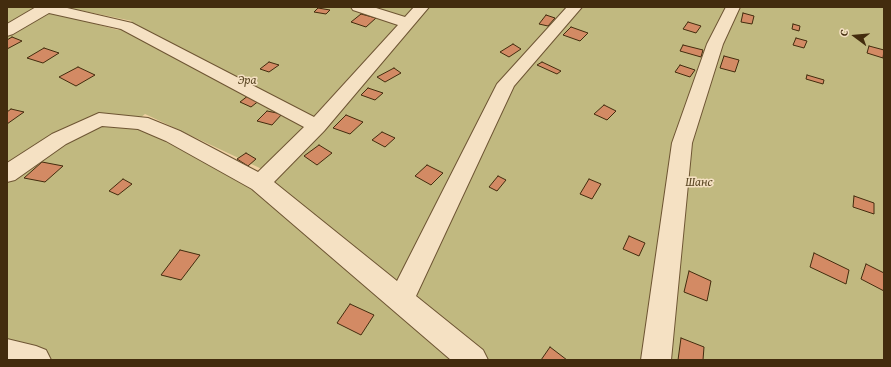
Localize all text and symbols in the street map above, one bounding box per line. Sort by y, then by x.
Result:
north arrow [835,16,875,56]
text: С [835,27,852,38]
park label: Эра [238,73,256,89]
park label: Шанс [685,175,713,191]

